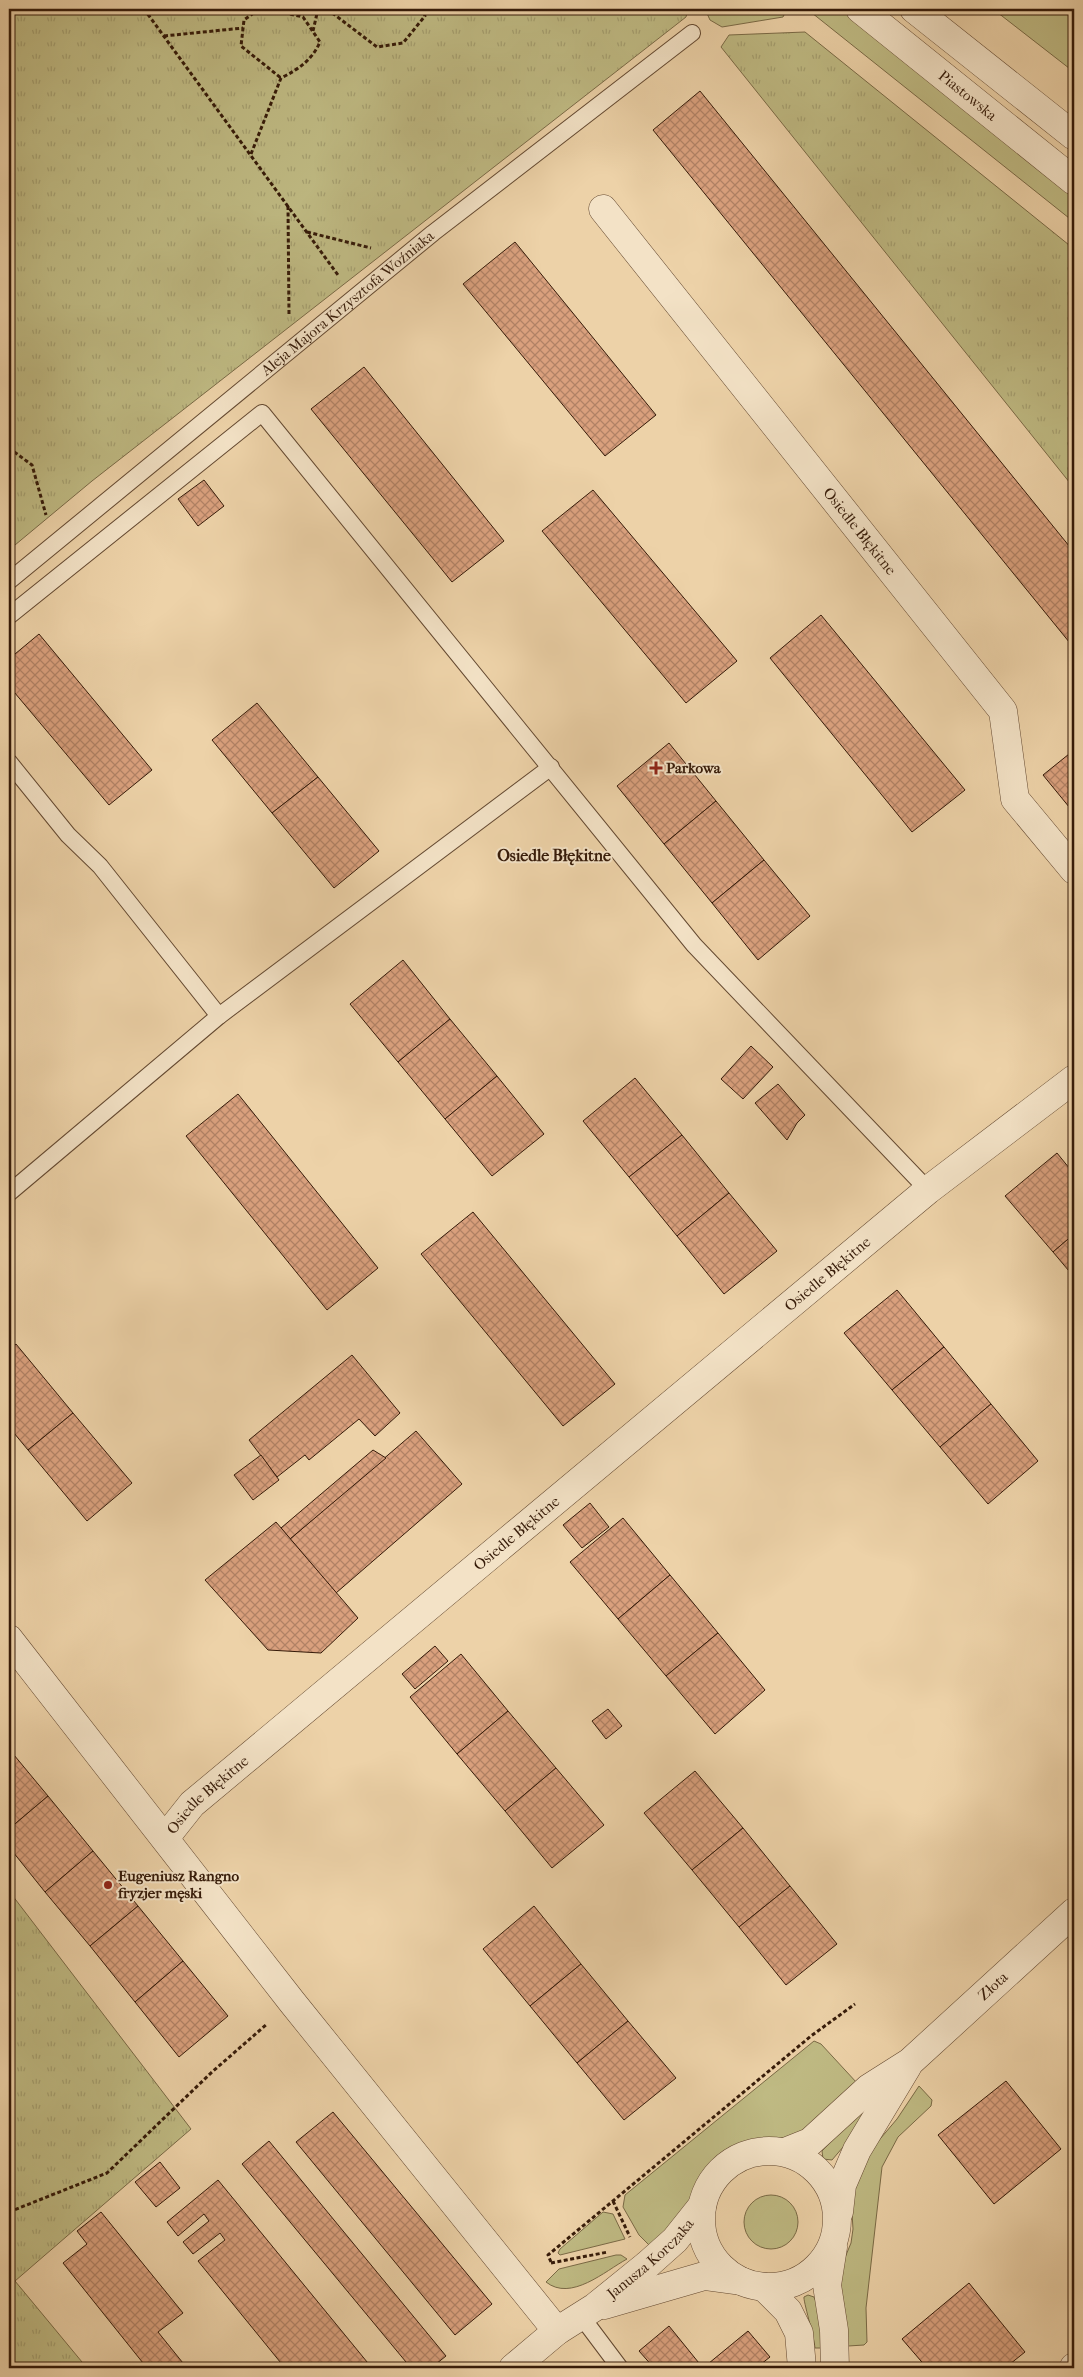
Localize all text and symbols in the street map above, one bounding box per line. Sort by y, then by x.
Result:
street label: Piastowska [935,67,1001,125]
street label: Aleja Majora Krzysztofa Woźniaka [257,226,439,380]
street label: Osiedle Błękitne [819,484,900,579]
place label: Parkowa [666,759,722,777]
marker: Parkowa [650,762,662,774]
district label: Osiedle Błękitne [497,846,611,866]
street label: Osiedle Błękitne [781,1232,875,1315]
street label: Osiedle Błękitne [470,1492,564,1574]
street label: Osiedle Błękitne [163,1751,253,1838]
place label: Eugeniusz Rangno fryzjer męski [117,1867,239,1903]
marker: Eugeniusz Rangno fryzjer męski [102,1879,114,1891]
street label: Złota [974,1967,1012,2004]
street label: Janusza Korczaka [603,2214,698,2303]

